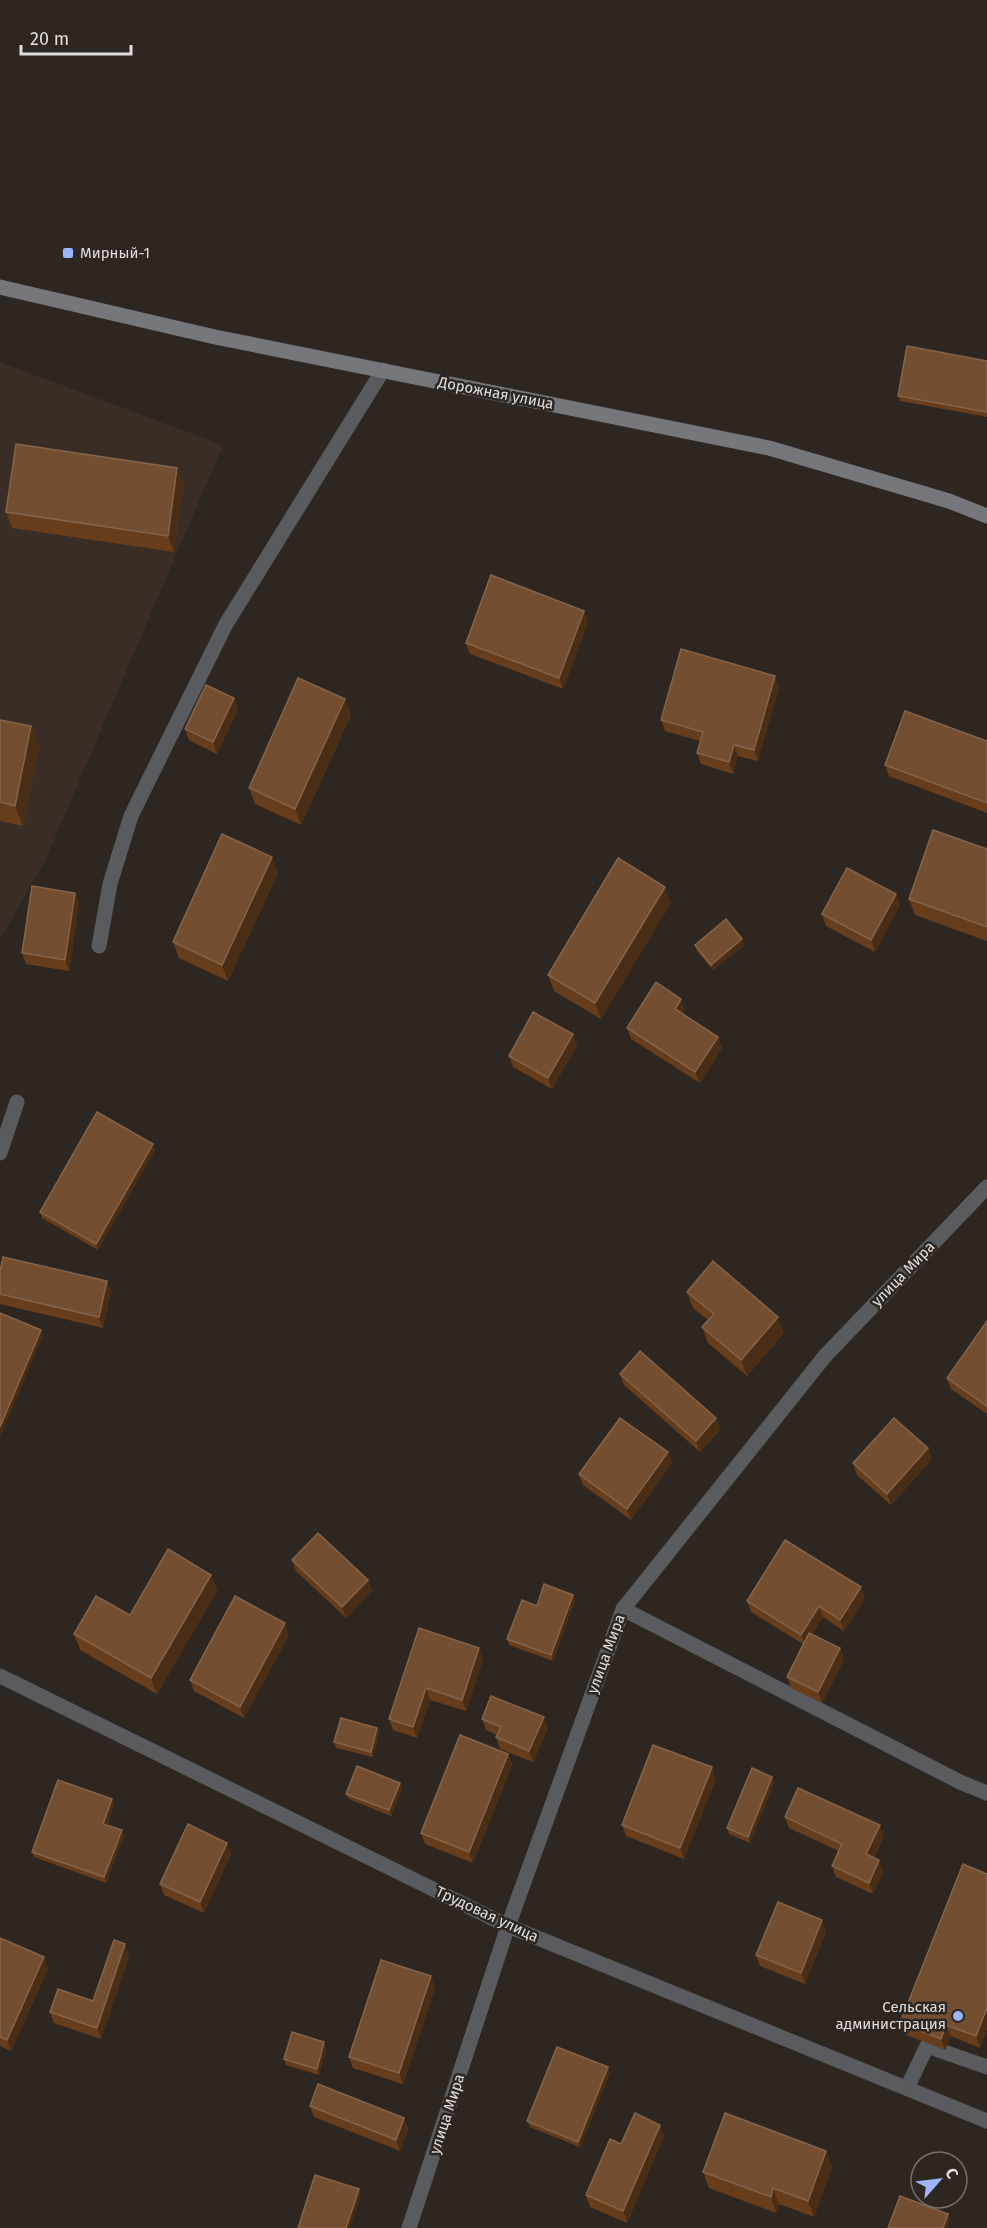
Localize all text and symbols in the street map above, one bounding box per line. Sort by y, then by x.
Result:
scale bar [21,18,130,56]
text: 20 m [30,28,69,50]
place label: Мирный-1 [80,244,150,262]
marker: Мирный-1 [61,246,75,260]
street label: Дорожная улица [436,373,555,413]
street label: улица Мира [868,1238,938,1310]
street label: улица Мира [583,1612,629,1696]
street label: Трудовая улица [433,1882,541,1946]
place label: Сельская администрация [836,1998,946,2033]
marker: Сельская администрация [951,2009,965,2023]
street label: улица Мира [426,2072,468,2156]
north arrow [909,2150,969,2210]
text: С [941,2165,963,2182]

